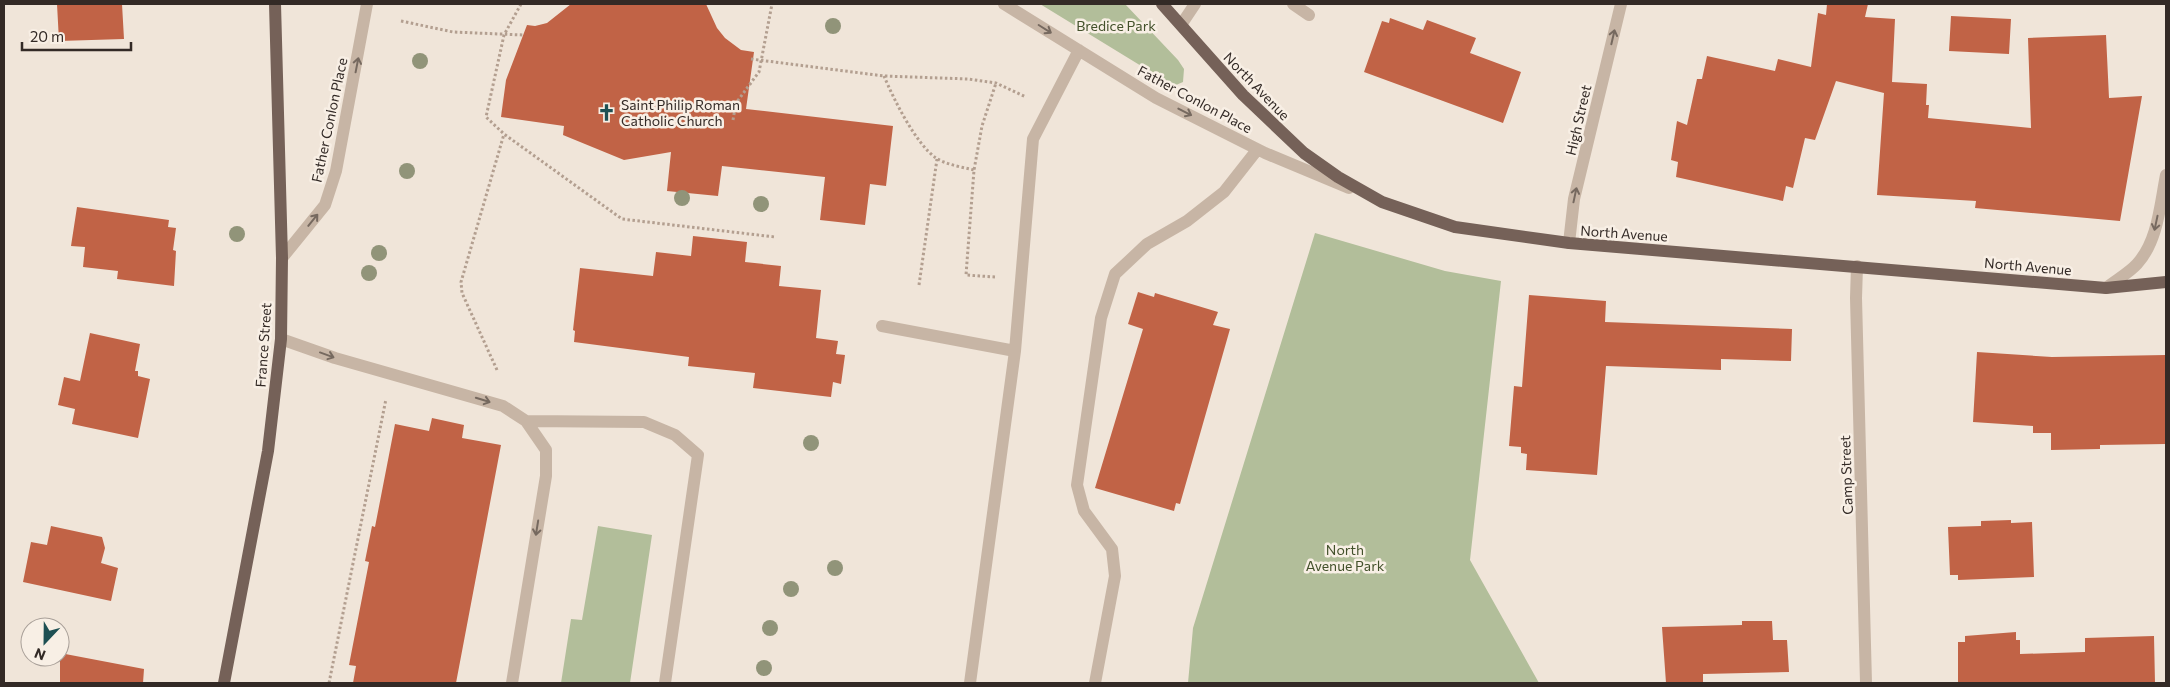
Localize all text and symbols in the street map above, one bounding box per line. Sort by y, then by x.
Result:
park label: Bredice Park [1076,17,1156,34]
scale bar [22,20,131,52]
one-way arrow [1038,25,1052,35]
text: 20 m [30,27,64,45]
one-way arrow [1609,30,1618,46]
street label: North Avenue [1220,49,1294,123]
street label: Father Conlon Place [307,56,351,184]
one-way arrow [353,58,362,74]
street label: Father Conlon Place [1135,62,1255,136]
street label: High Street [1562,83,1594,157]
place label: Saint Philip Roman Catholic Church [621,96,740,129]
church icon: Saint Philip Roman Catholic Church [597,102,617,122]
one-way arrow [1177,108,1192,117]
one-way arrow [1571,188,1581,204]
one-way arrow [308,213,318,227]
one-way arrow [2151,215,2160,231]
street label: North Avenue [1580,221,1668,245]
street label: North Avenue [1984,254,2072,278]
street label: France Street [252,302,274,388]
one-way arrow [319,351,334,360]
one-way arrow [475,396,491,406]
street label: Camp Street [1836,435,1856,515]
one-way arrow [532,520,542,536]
park label: North Avenue Park [1306,541,1385,574]
north arrow [20,617,70,667]
text: N [32,645,48,664]

